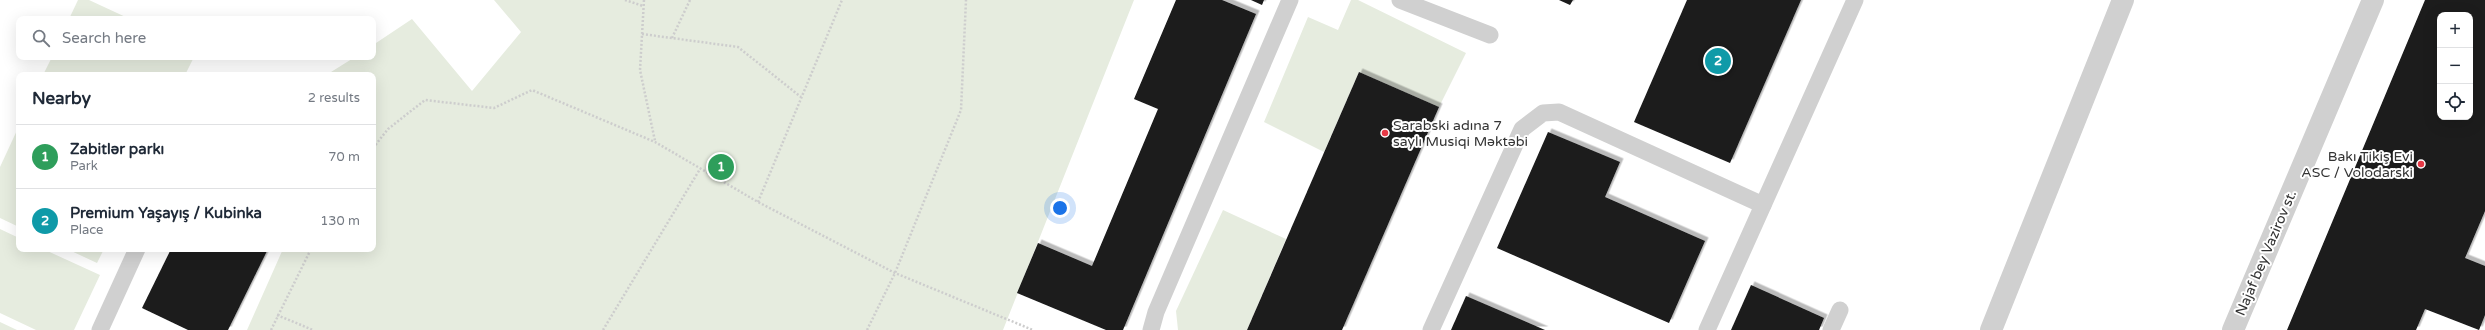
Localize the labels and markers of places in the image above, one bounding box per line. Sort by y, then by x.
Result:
pin: 2 [1705,46,1731,76]
place label: Sarabski adına 7 saylı Musiqi Məktəbi [1393,117,1528,150]
marker: Sarabski adına 7 saylı Musiqi Məktəbi [1380,128,1390,138]
place label: Bakı Tikiş Evi ASC / Volodarski [2301,148,2413,181]
pin: 1 [708,152,734,182]
marker: Bakı Tikiş Evi ASC / Volodarski [2416,159,2426,169]

